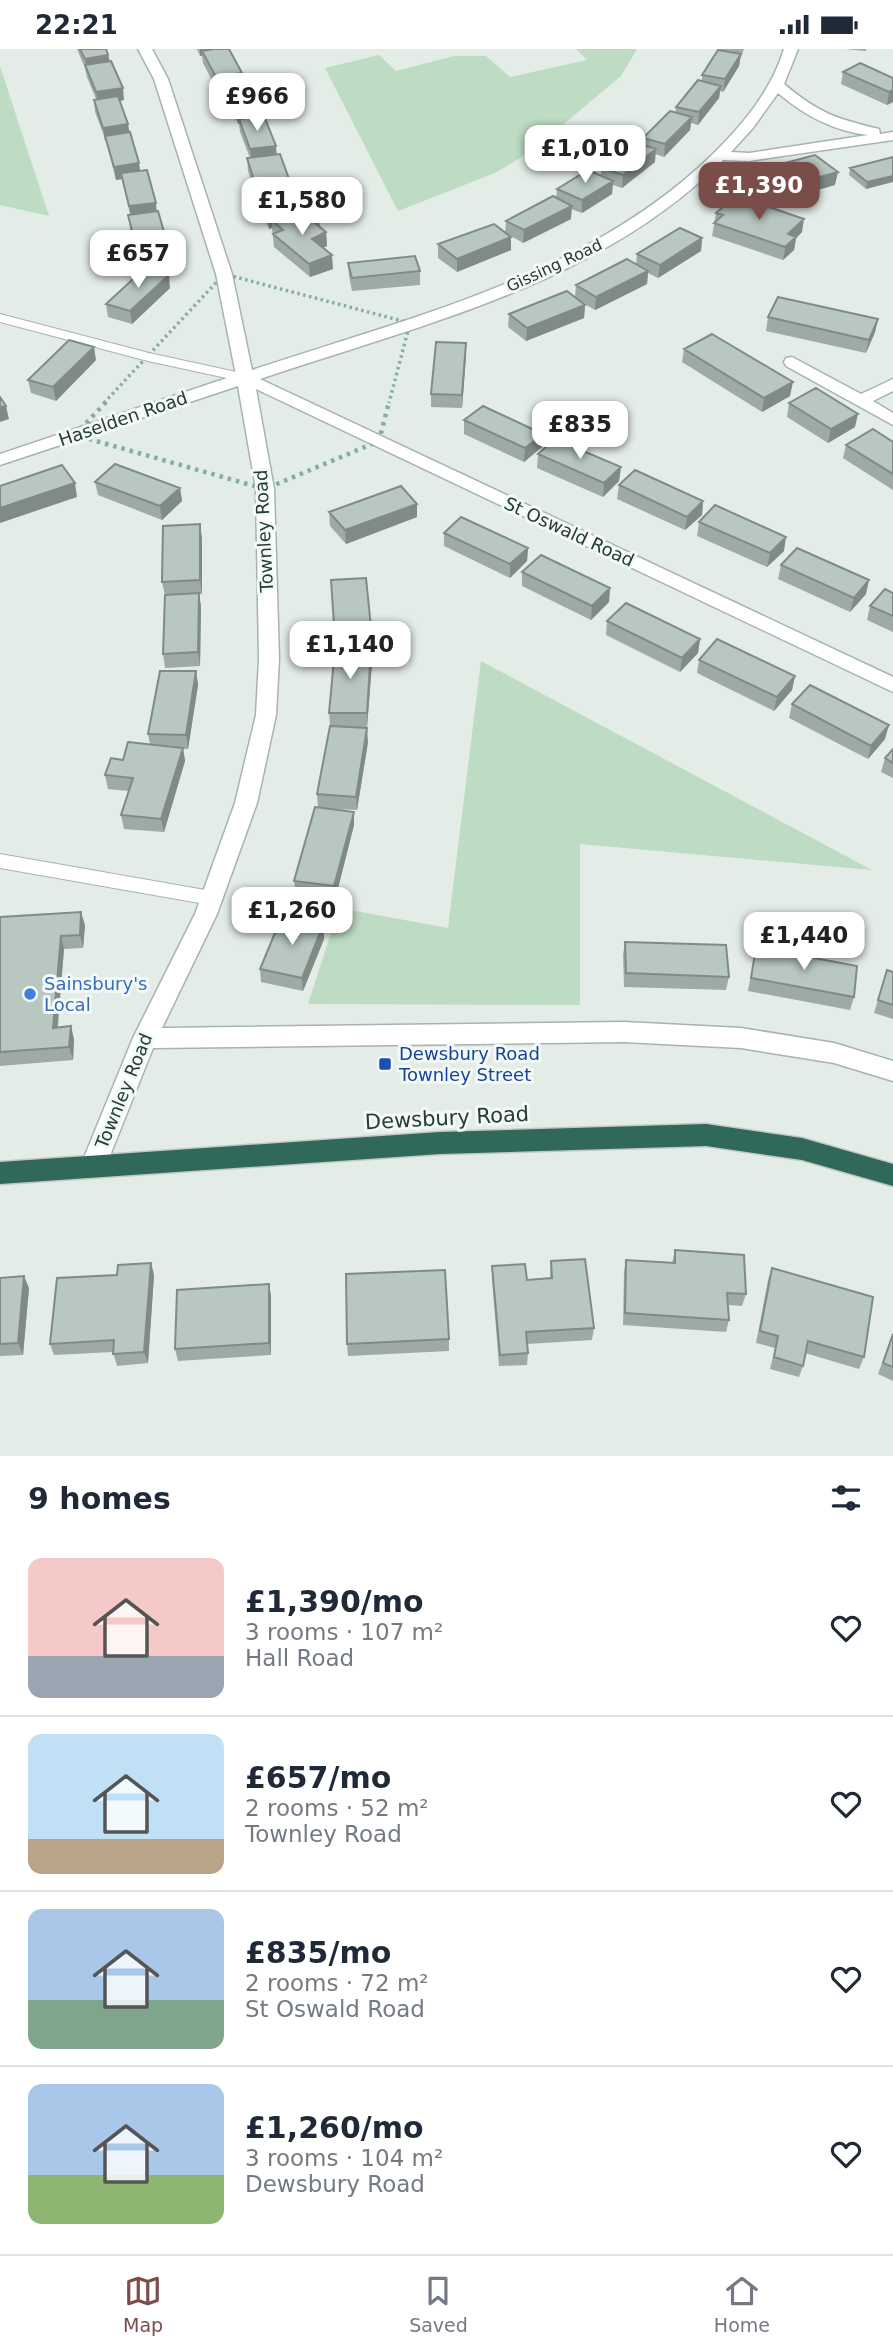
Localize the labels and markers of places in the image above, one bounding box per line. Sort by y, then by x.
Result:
pin: £966 [216,73,298,133]
pin: £1,010 [528,125,642,185]
pin: £1,390 [702,163,816,222]
pin: £1,580 [245,177,359,237]
pin: £657 [97,231,179,290]
pin: £835 [539,401,621,461]
pin: £1,140 [293,621,407,681]
pin: £1,260 [235,887,349,947]
pin: £1,440 [747,913,861,972]
place label: Sainsbury's Local [44,973,147,1015]
marker: Sainsbury's Local [22,986,38,1002]
place label: Dewsbury Road Townley Street [398,1043,540,1085]
marker: Dewsbury Road Townley Street [377,1056,393,1072]

